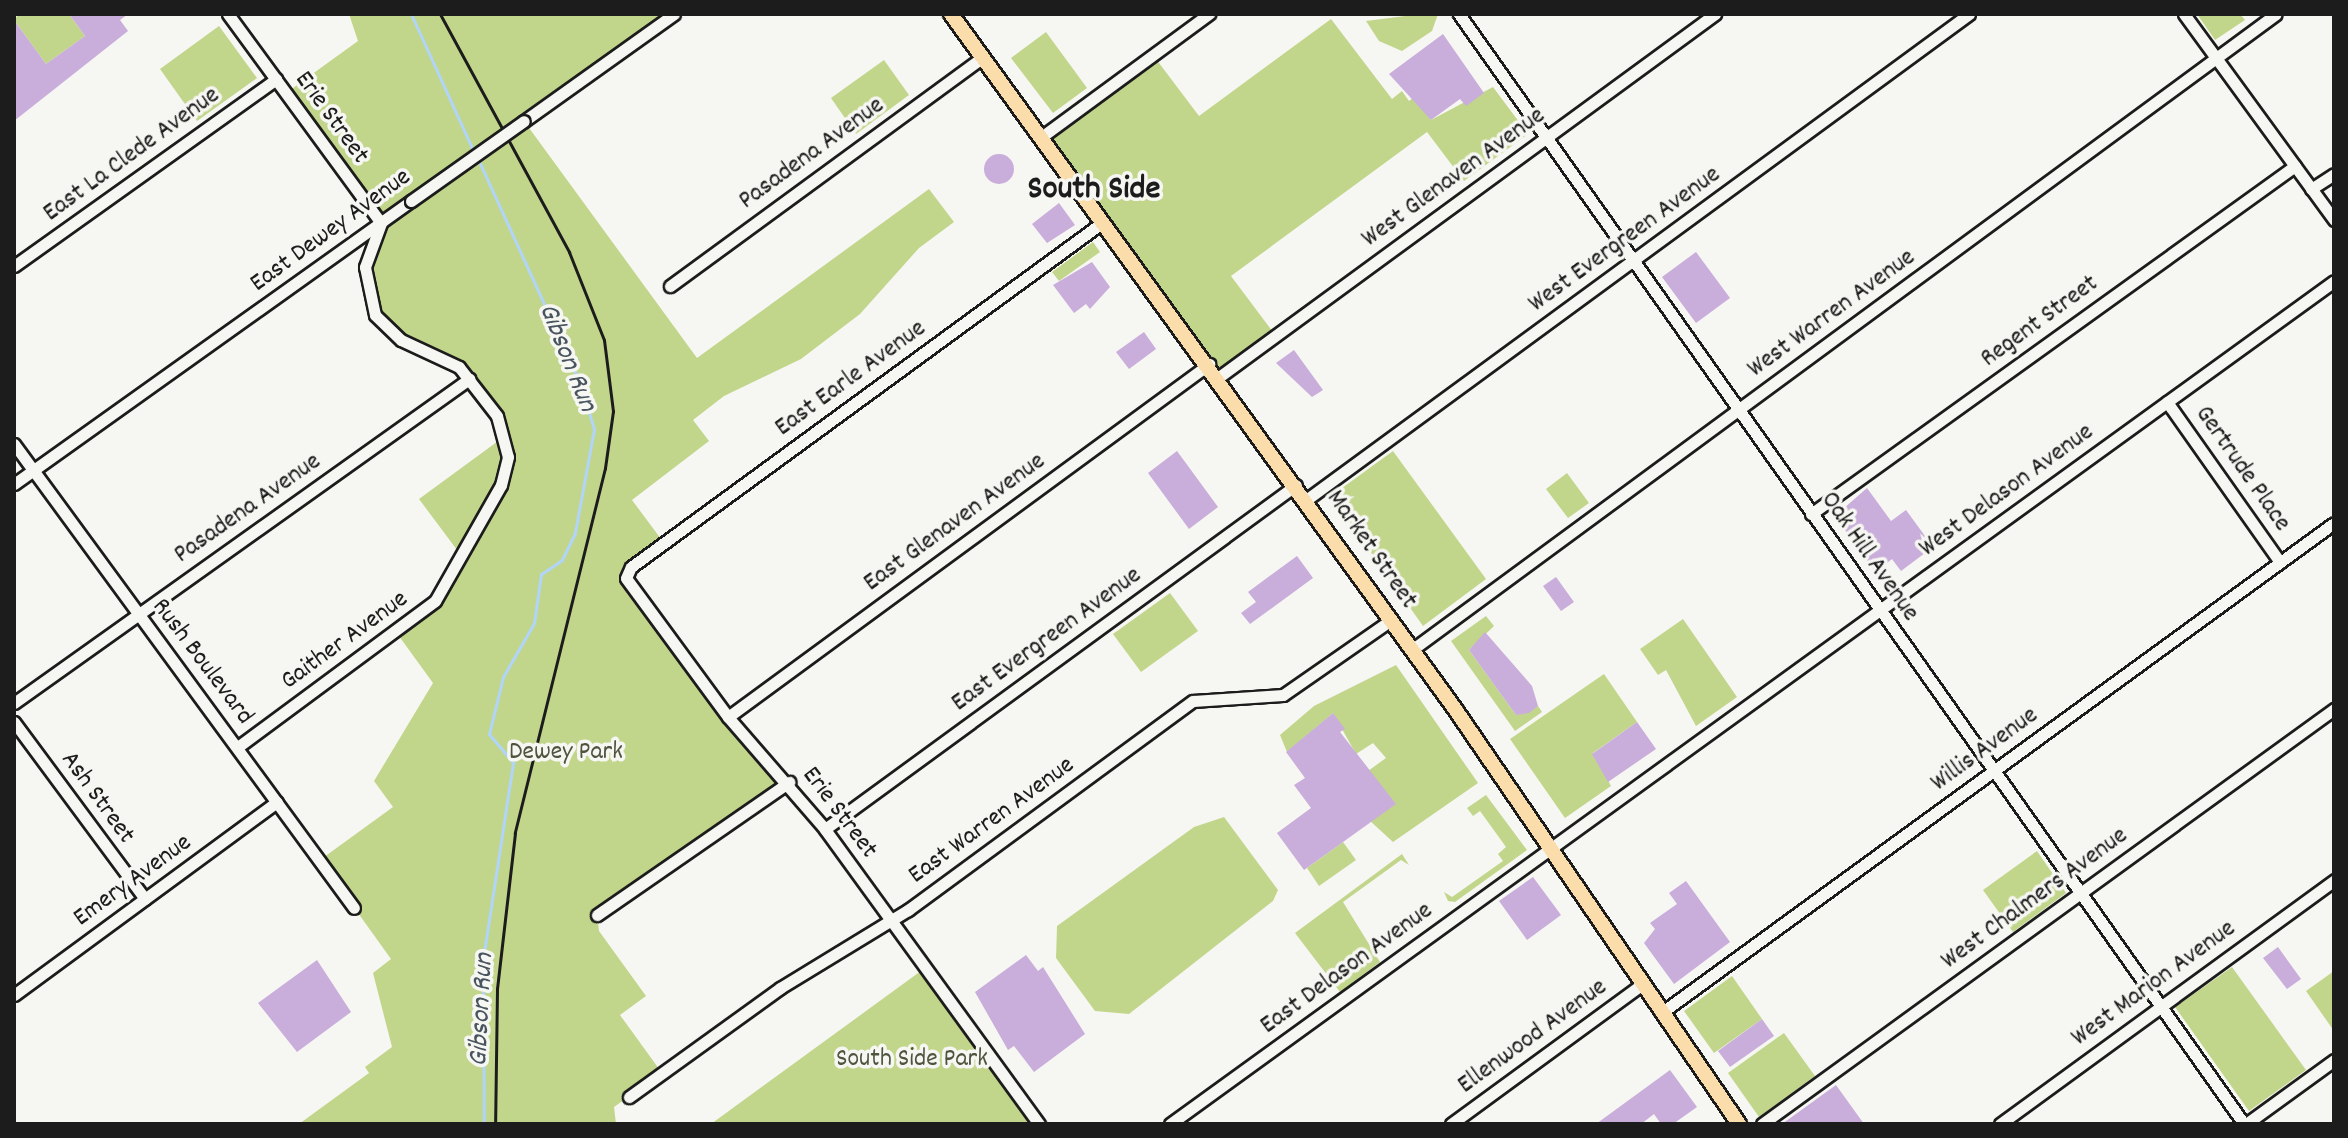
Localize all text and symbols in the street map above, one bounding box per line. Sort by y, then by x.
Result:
street label: Erie Street [287,66,375,170]
street label: East La Clede Avenue [38,81,226,229]
street label: Pasadena Avenue [733,91,891,217]
street label: West Glenaven Avenue [1356,101,1552,255]
street label: West Evergreen Avenue [1523,160,1727,320]
street label: East Dewey Avenue [245,162,417,300]
district label: South Side [1028,171,1160,211]
street label: West Warren Avenue [1742,243,1922,385]
street label: Regent Street [1975,269,2105,375]
water label: Gibson Run [529,299,603,417]
street label: East Earle Avenue [769,314,933,444]
street label: Gertrude Place [2187,400,2297,538]
street label: West Delason Avenue [1914,417,2100,565]
street label: Pasadena Avenue [169,447,327,571]
street label: East Glenaven Avenue [858,447,1052,599]
street label: Market Street [1319,485,1423,615]
street label: Oak Hill Avenue [1813,486,1925,628]
street label: East Evergreen Avenue [946,561,1148,719]
street label: Gaither Avenue [275,584,415,698]
street label: Rush Boulevard [144,593,260,731]
street label: Willis Avenue [1925,701,2045,799]
park label: Dewey Park [509,737,623,769]
street label: Ash Street [53,746,141,850]
street label: East Warren Avenue [903,750,1081,892]
street label: Erie Street [794,761,884,865]
street label: West Chalmers Avenue [1936,821,2134,977]
street label: Emery Avenue [68,828,198,934]
street label: East Delason Avenue [1255,896,1439,1042]
street label: West Marion Avenue [2066,914,2242,1054]
water label: Gibson Run [463,952,503,1068]
street label: Ellenwood Avenue [1452,972,1614,1102]
park label: South Side Park [836,1044,988,1076]

